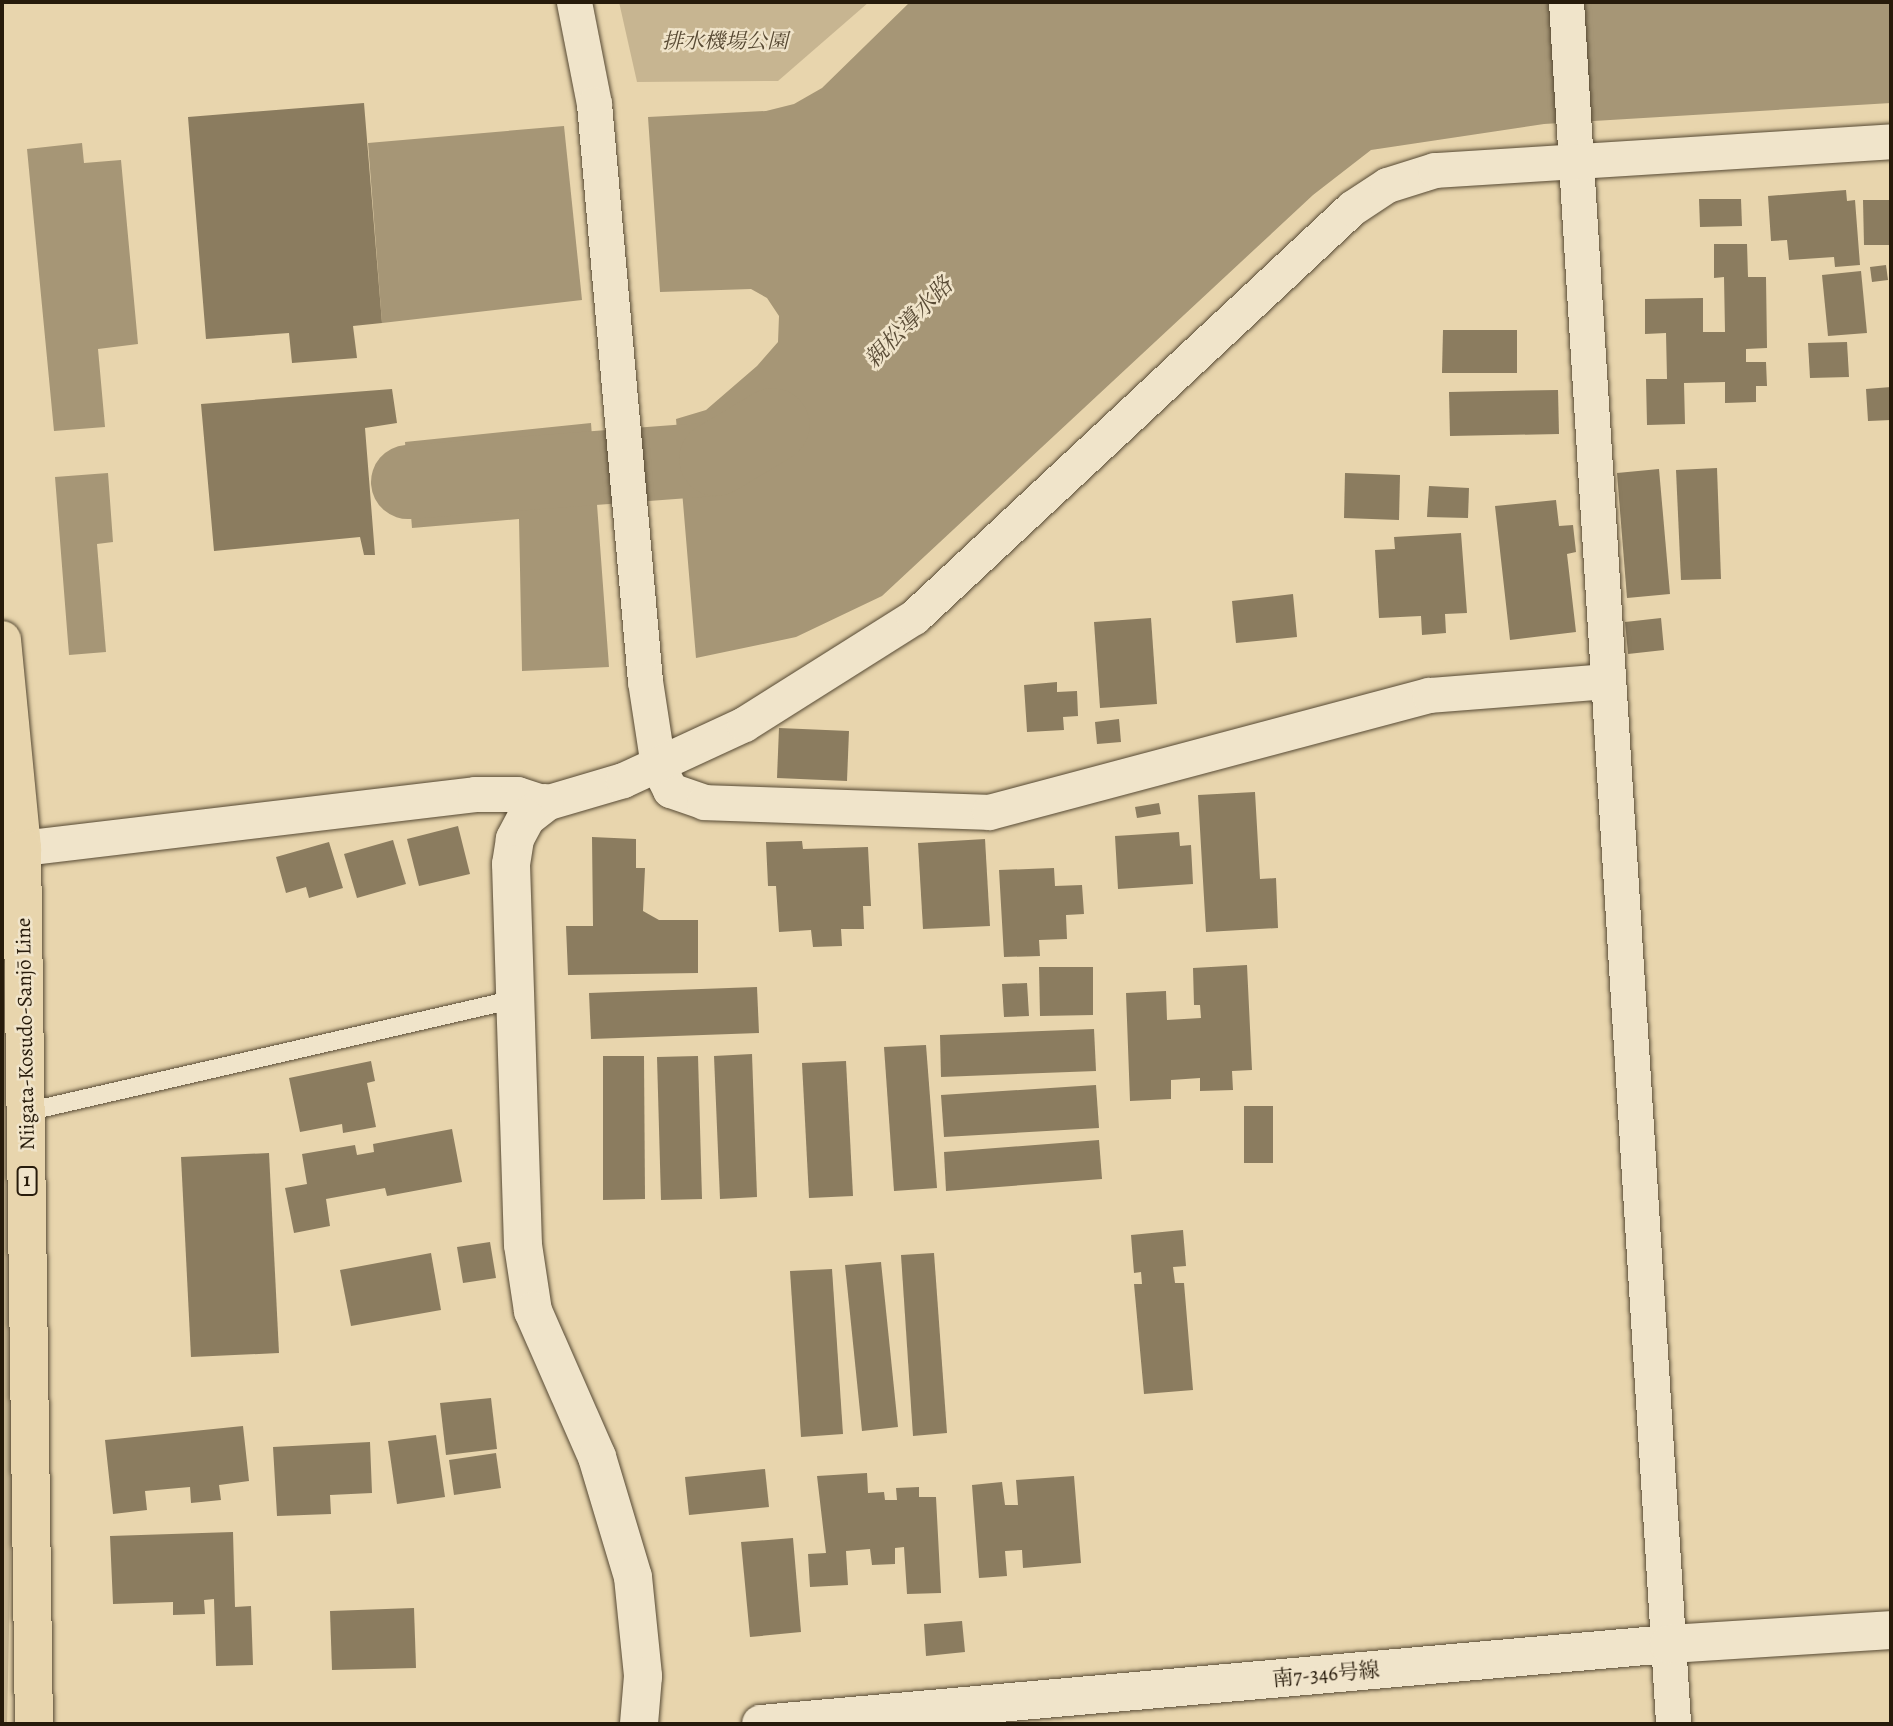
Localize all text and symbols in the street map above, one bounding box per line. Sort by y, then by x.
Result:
park label: 排水機場公園 [662,28,788,54]
water label: 親松導水路 [859,272,959,374]
street label: Niigata-Kosudo-Sanjō Line [10,917,40,1151]
road number: 1 [16,1166,38,1196]
street label: 南7-346号線 [1271,1657,1381,1691]

